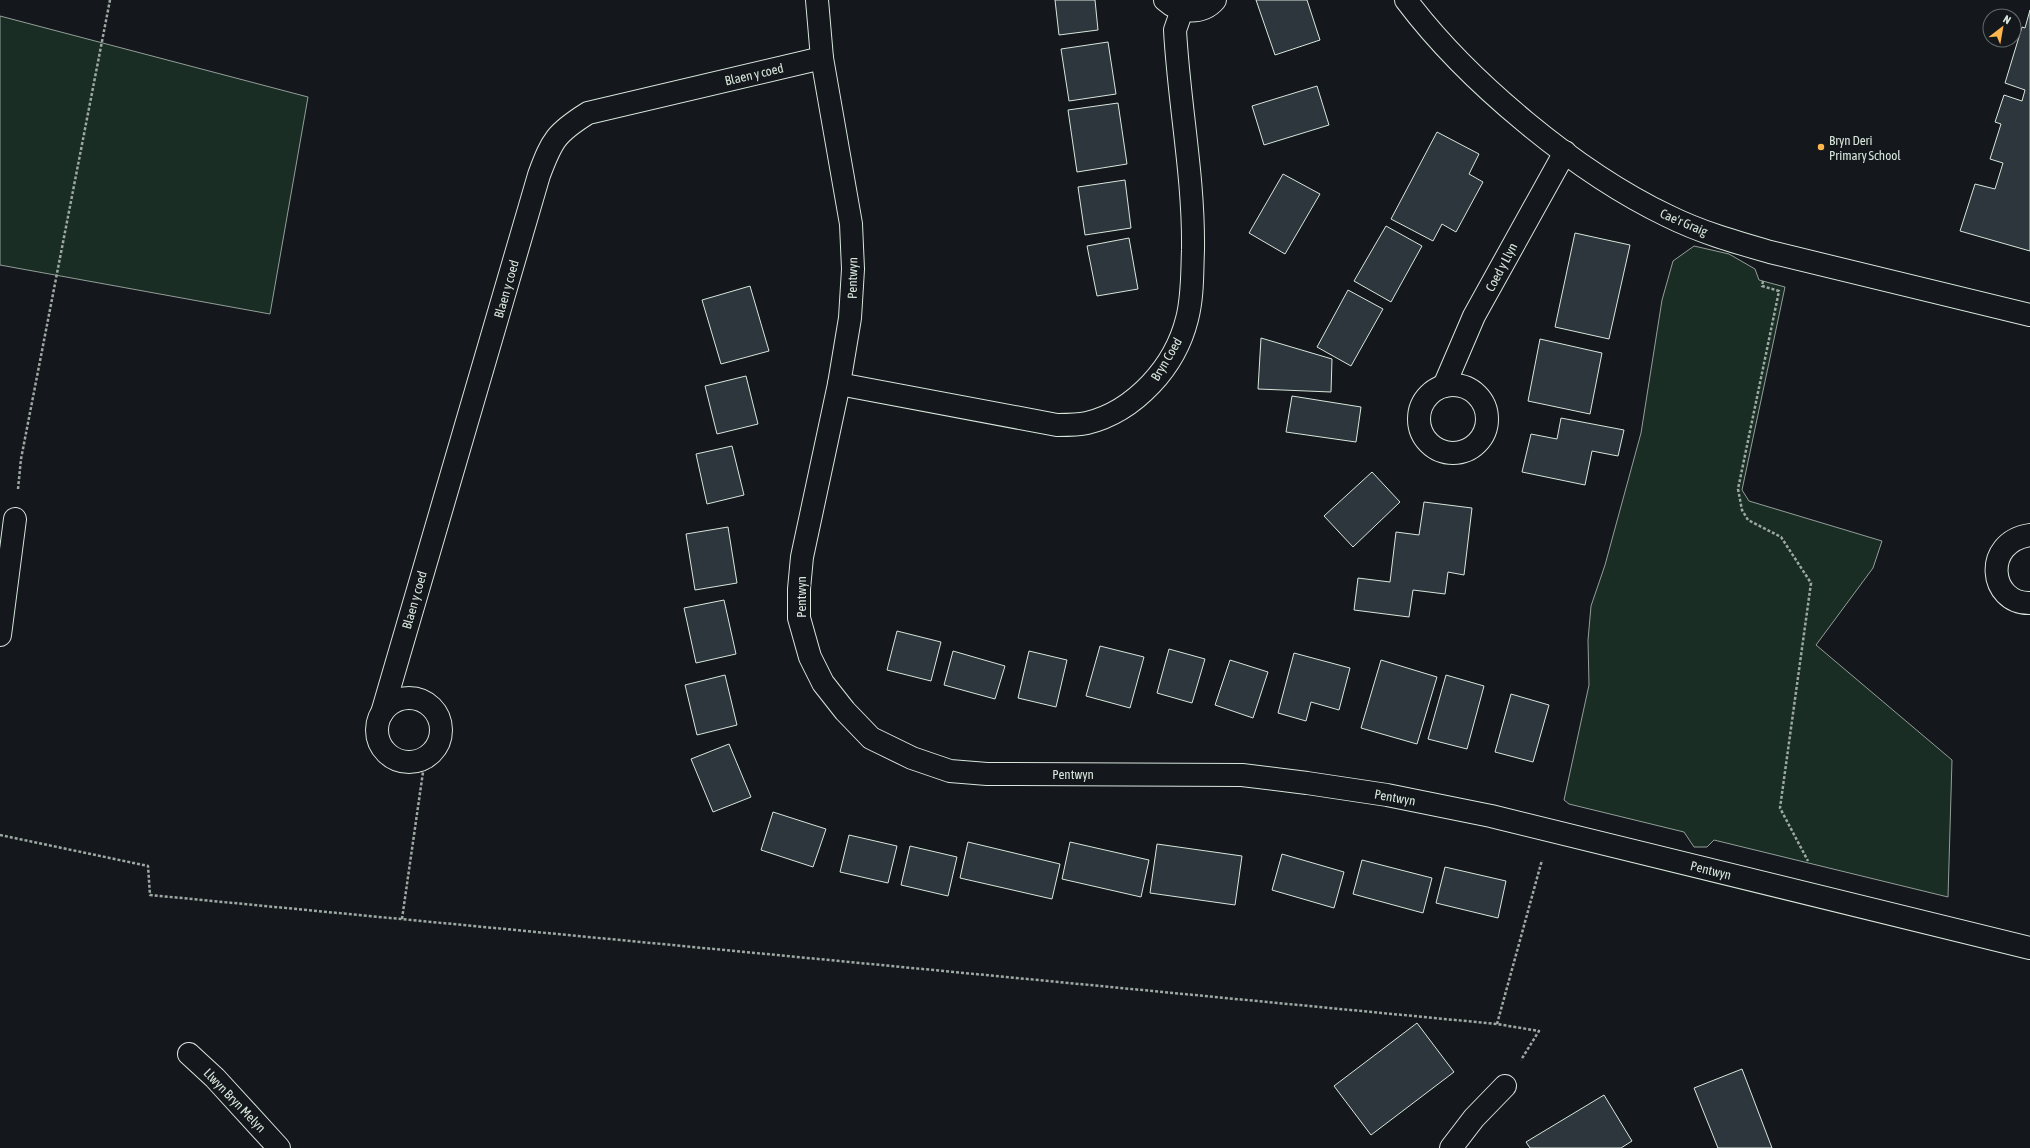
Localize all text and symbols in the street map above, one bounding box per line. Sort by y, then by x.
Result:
north arrow [1982,8,2022,48]
text: N [2001,13,2013,26]
street label: Blaen y coed [723,60,785,89]
place label: Bryn Deri Primary School [1829,133,1901,163]
marker: Bryn Deri Primary School [1816,142,1826,152]
street label: Cae'r Graig [1658,206,1710,239]
street label: Coed y Llyn [1482,240,1520,294]
street label: Pentwyn [845,257,860,299]
street label: Blaen y coed [491,258,522,320]
street label: Bryn Coed [1148,335,1185,383]
street label: Blaen y coed [399,569,430,631]
street label: Pentwyn [794,576,809,618]
street label: Pentwyn [1052,767,1094,782]
street label: Pentwyn [1373,786,1417,808]
street label: Pentwyn [1689,858,1733,883]
street label: Llwyn Bryn Melyn [201,1065,269,1135]

